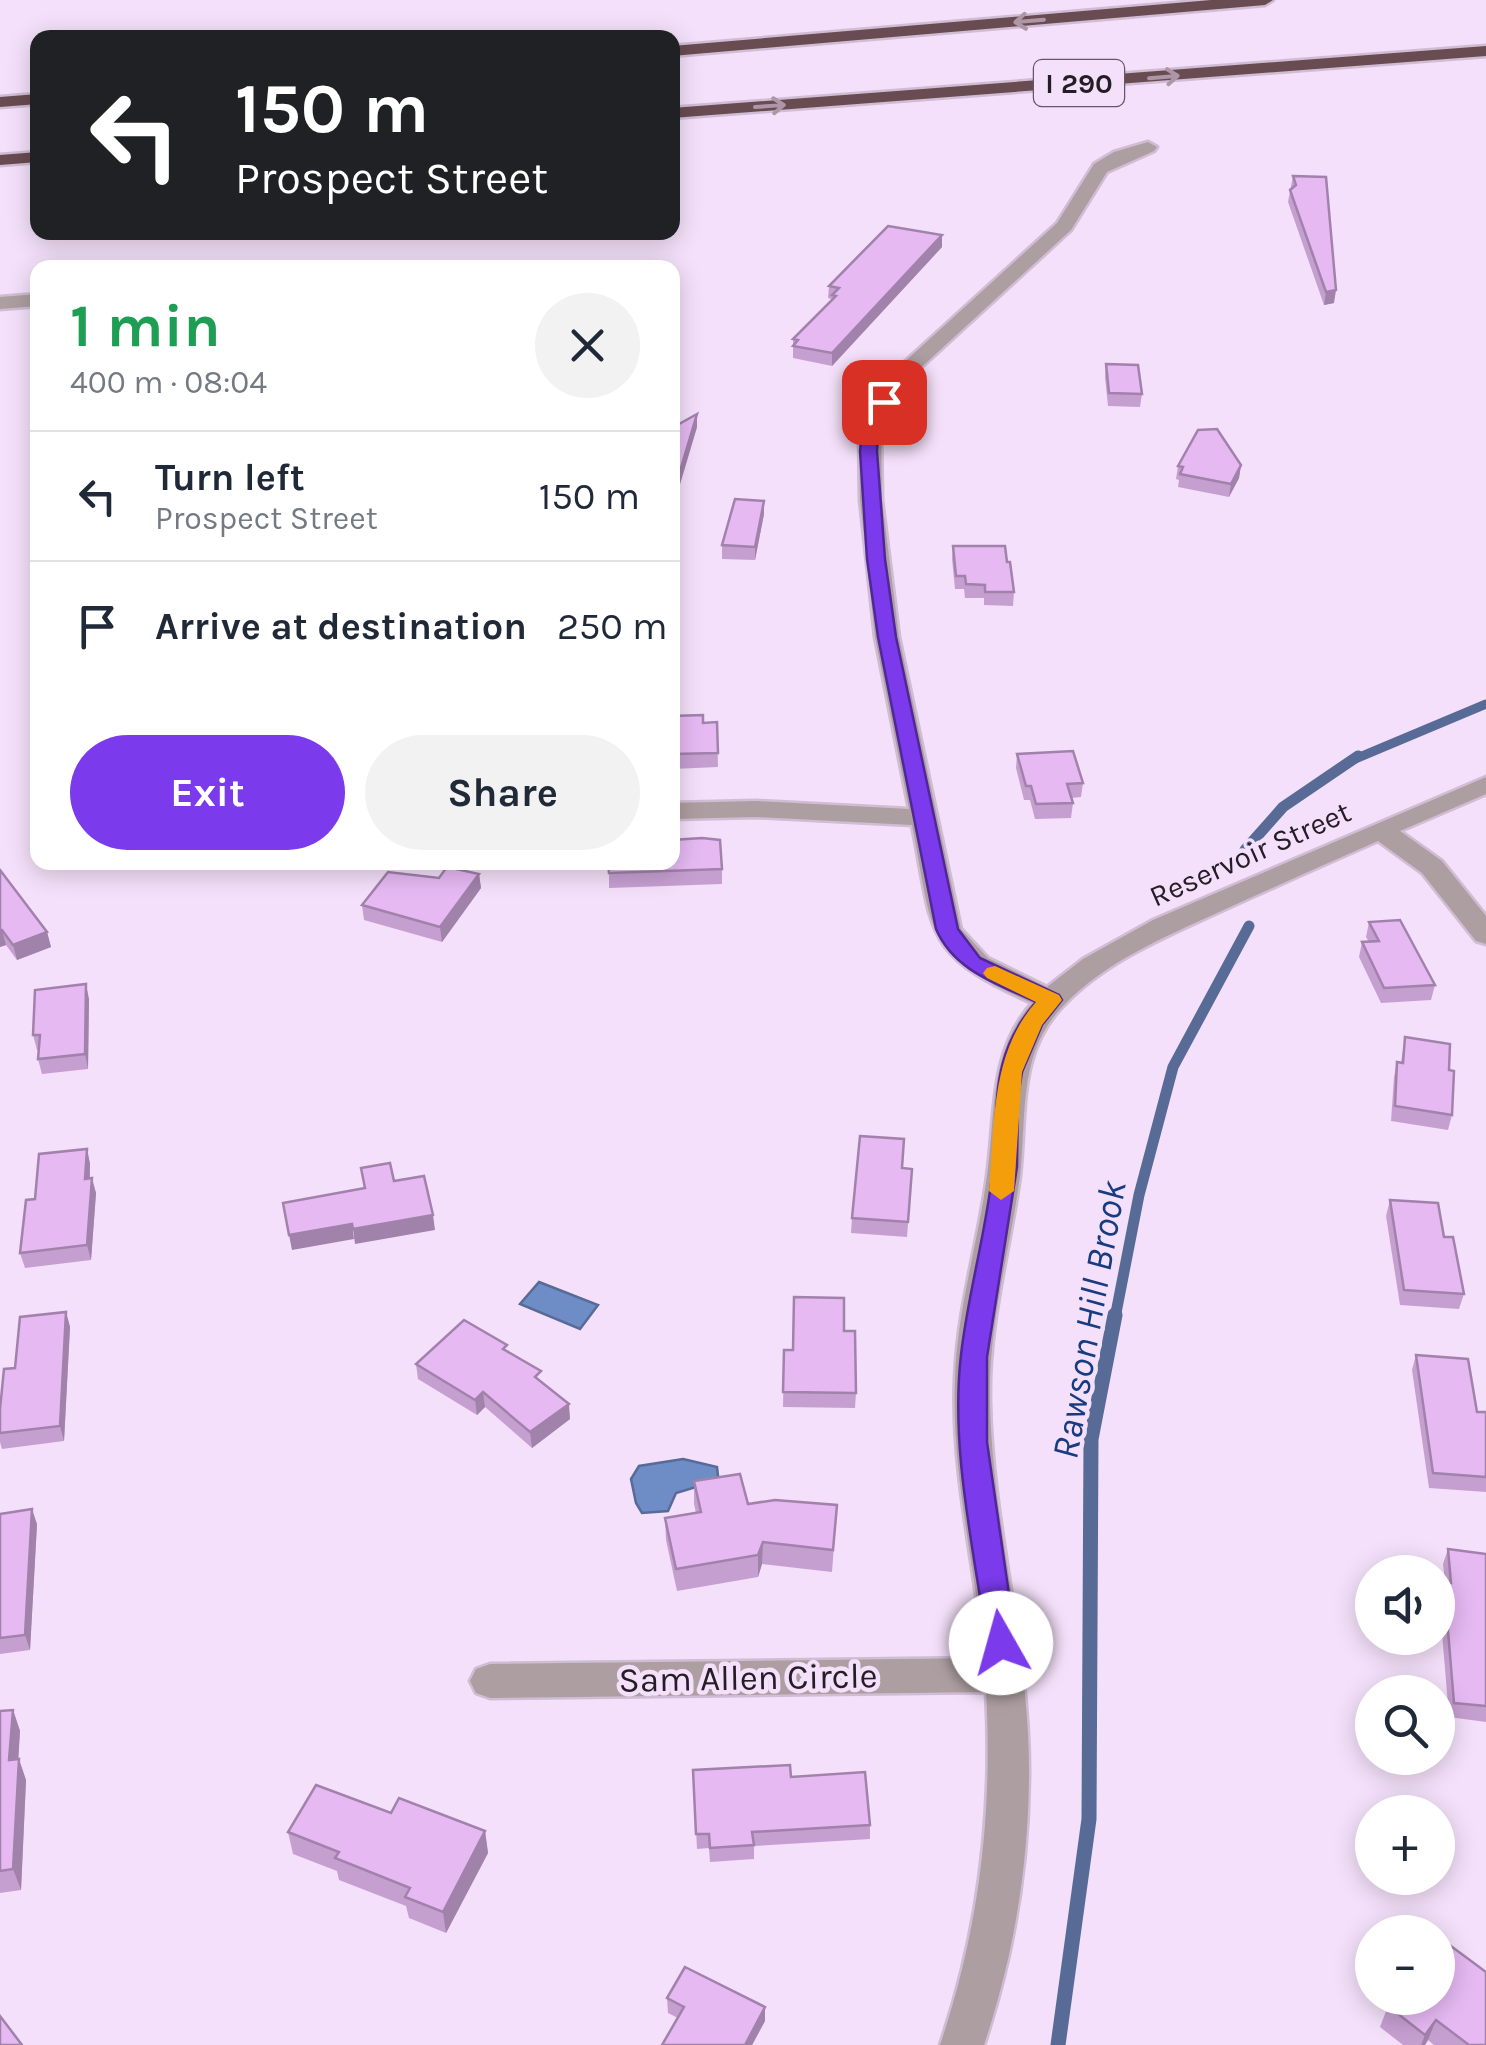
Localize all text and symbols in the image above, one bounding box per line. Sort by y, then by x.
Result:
one-way arrow [1013,11,1045,30]
road number: I 290 [1034,60,1124,106]
one-way arrow [1147,67,1179,86]
text: 150 m [235,68,429,150]
icon: left [70,70,200,200]
one-way arrow [753,96,785,115]
text: Prospect Street [235,152,548,204]
text: 1 min [70,291,221,361]
button: close [535,293,640,398]
pin [842,360,927,445]
text: 400 m · 08:04 [70,364,267,401]
icon: arrive [857,375,912,430]
text: Turn left [155,455,305,500]
icon: left [70,469,125,524]
text: 150 m [539,474,640,519]
text: Prospect Street [155,500,378,537]
icon: arrive [70,599,125,654]
text: Arrive at destination [155,604,527,649]
text: 250 m [557,604,668,649]
button: Exit [70,735,345,850]
button: Share [365,735,640,850]
street label: Reservoir Street [1144,794,1356,914]
water label: Rawson Hill Brook [1042,1177,1136,1463]
map controls [1355,1555,1455,2015]
button: sound [1355,1555,1455,1655]
position arrow [949,1591,1053,1695]
street label: Sam Allen Circle [618,1655,878,1701]
button: search [1355,1675,1455,1775]
button: + [1355,1795,1455,1895]
button: − [1355,1915,1455,2015]

